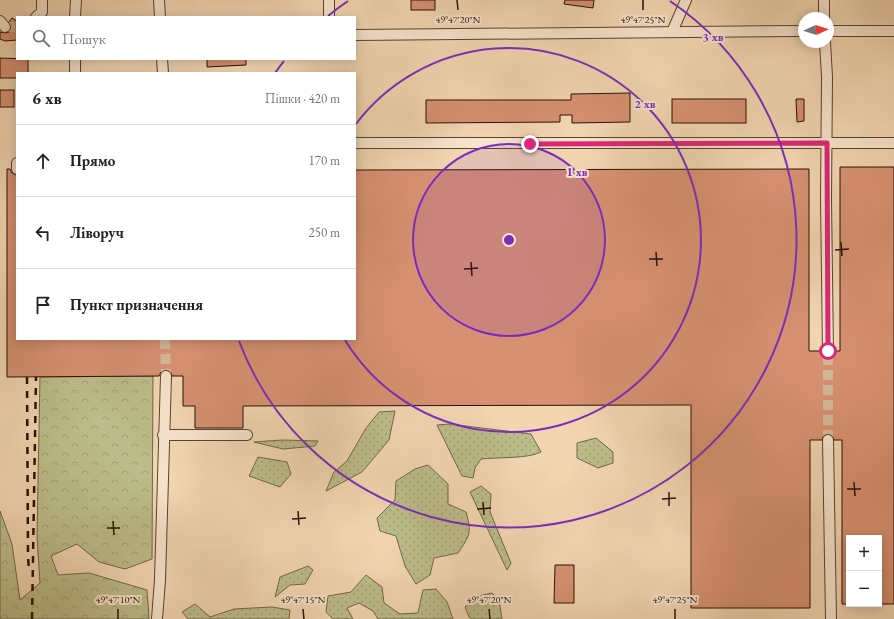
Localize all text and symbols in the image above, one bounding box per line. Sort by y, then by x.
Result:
north arrow [798,12,834,48]
text: 49°47'20"N [436,13,481,26]
text: 49°47'25"N [621,13,666,26]
search box [16,16,356,60]
icon: search [30,27,52,49]
text: Пошук [62,29,106,48]
text: 3 хв [702,29,724,45]
text: 6 хв [32,87,62,109]
text: Пішки · 420 m [265,90,340,107]
text: 2 хв [634,96,656,112]
route end [521,135,539,153]
icon: ahead [32,150,54,172]
text: Прямо [70,151,115,170]
text: 170 m [309,152,340,169]
text: 1 хв [566,164,588,180]
icon: left [32,222,54,244]
text: Ліворуч [70,223,124,242]
text: 250 m [309,224,340,241]
centre of rings [502,233,516,247]
icon: arrive [32,294,54,316]
text: Пункт призначення [70,295,203,314]
route start [819,342,837,360]
map controls [846,535,882,607]
button: + [846,535,882,571]
button: − [846,571,882,607]
text: 49°47'10"N [96,593,141,606]
text: 49°47'15"N [281,593,326,606]
text: 49°47'20"N [467,593,512,606]
text: 49°47'25"N [653,593,698,606]

